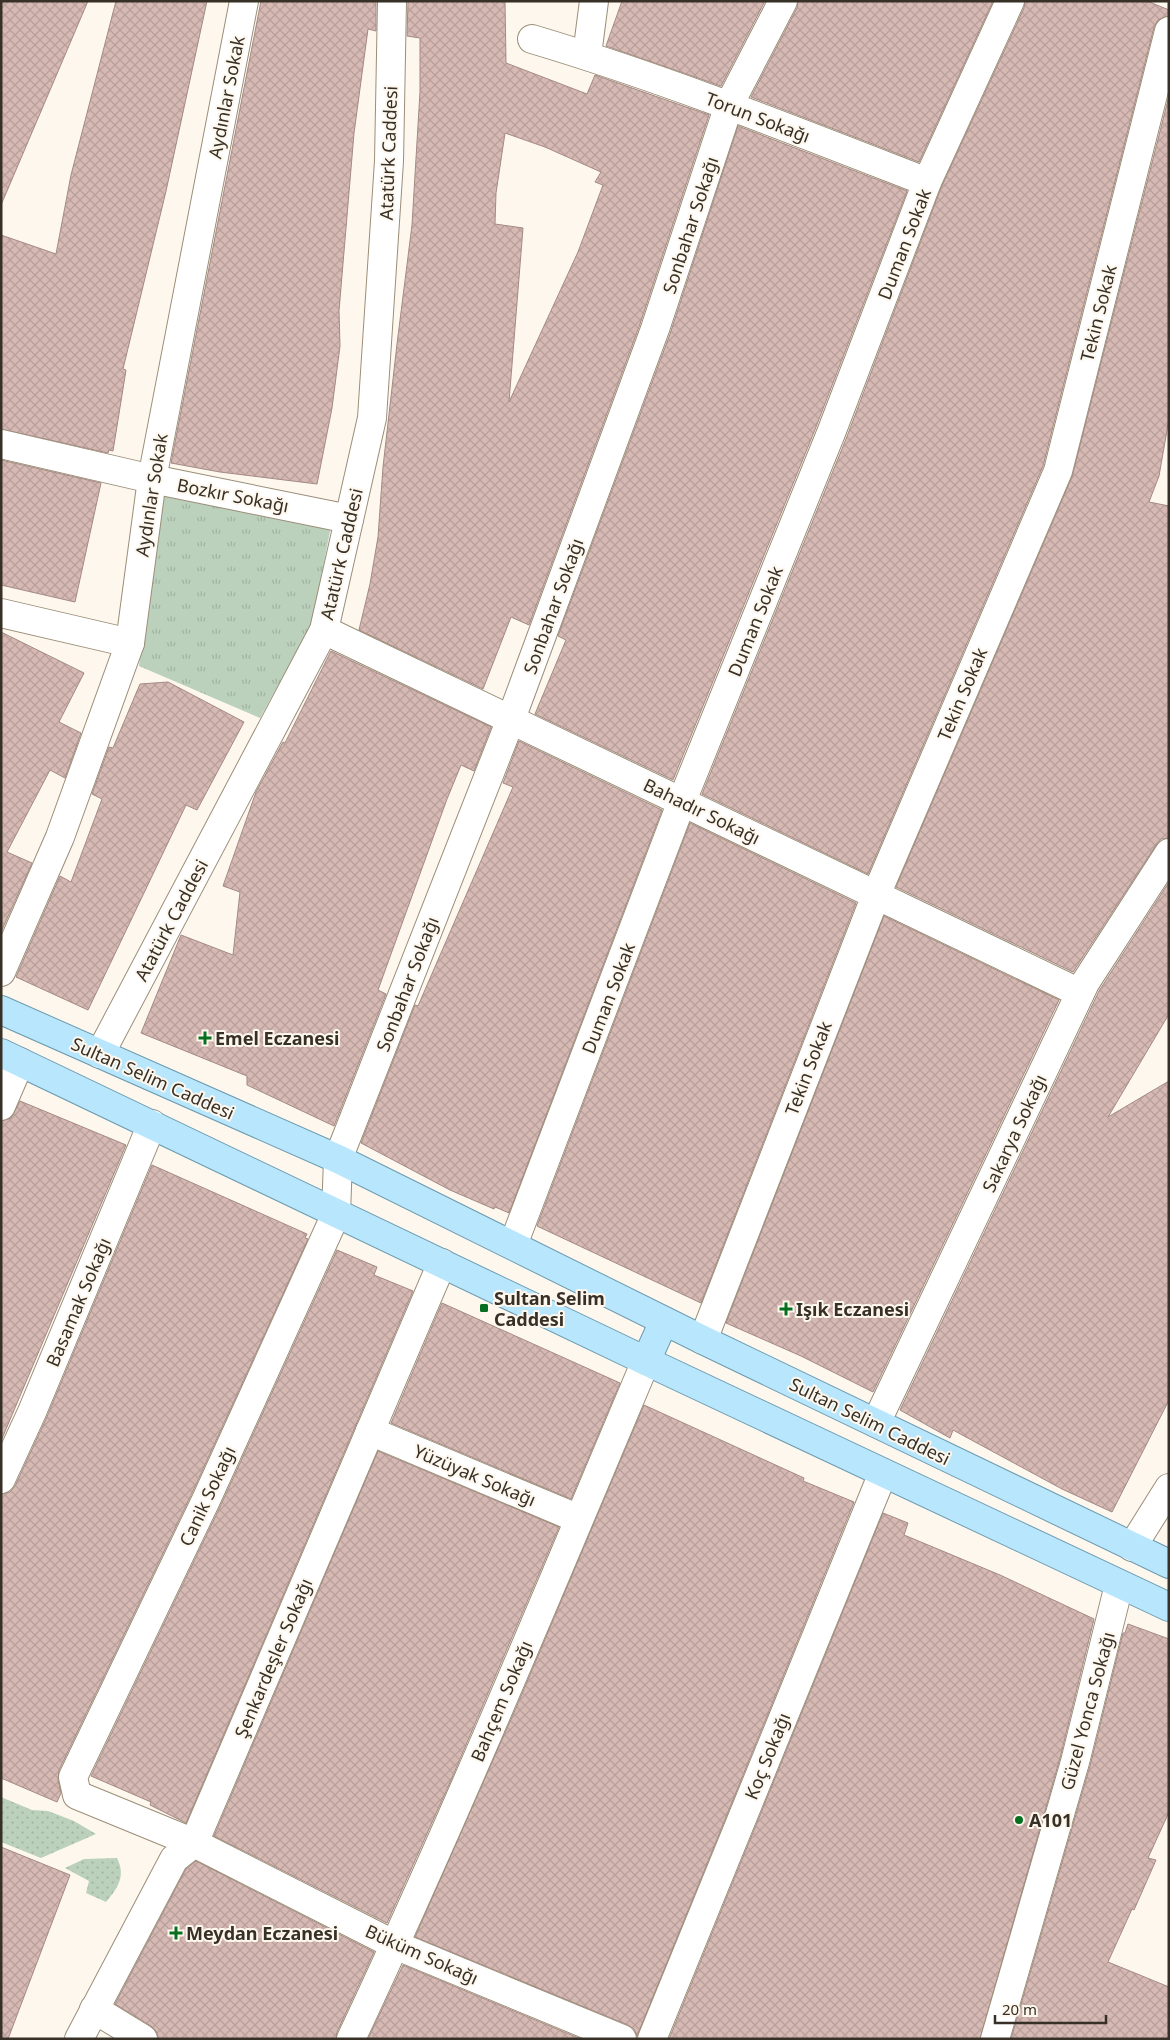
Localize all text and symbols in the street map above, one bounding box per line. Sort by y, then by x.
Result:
street label: Aydınlar Sokak [202,33,250,160]
street label: Atatürk Caddesi [374,85,402,221]
street label: Torun Sokağı [702,86,814,148]
street label: Sonbahar Sokağı [657,153,723,297]
street label: Duman Sokak [872,185,936,303]
street label: Tekin Sokak [1074,262,1122,364]
street label: Aydınlar Sokak [129,431,173,558]
street label: Bozkır Sokağı [175,472,291,518]
street label: Atatürk Caddesi [314,486,368,622]
street label: Sonbahar Sokağı [517,535,589,677]
street label: Duman Sokak [722,562,788,680]
street label: Tekin Sokak [932,643,993,744]
street label: Bahadır Sokağı [640,772,764,850]
street label: Atatürk Caddesi [129,855,213,985]
street label: Sonbahar Sokağı [370,913,444,1055]
street label: Duman Sokak [576,939,640,1057]
street label: Tekin Sokak [779,1017,837,1119]
place label: Emel Eczanesi [215,1026,339,1050]
street label: Sultan Selim Caddesi [68,1031,238,1125]
marker: Emel Eczanesi [199,1032,211,1044]
street label: Sakarya Sokağı [976,1070,1052,1196]
street label: Basamak Sokağı [40,1234,116,1370]
place label: Sultan Selim Caddesi [494,1286,605,1331]
place label: Işık Eczanesi [796,1297,909,1321]
marker: Sultan Selim Caddesi [478,1302,490,1314]
marker: Işık Eczanesi [780,1303,792,1315]
street label: Sultan Selim Caddesi [786,1372,954,1470]
street label: Yüzüyak Sokağı [410,1439,540,1511]
street label: Canik Sokağı [173,1442,241,1550]
street label: Şenkardeşler Sokağı [229,1575,317,1741]
street label: Güzel Yonca Sokağı [1054,1629,1120,1793]
street label: Bahçem Sokağı [465,1637,537,1765]
street label: Koç Sokağı [739,1709,795,1803]
place label: A101 [1029,1808,1072,1832]
marker: A101 [1013,1814,1025,1826]
street label: Büküm Sokağı [362,1918,482,1990]
place label: Meydan Eczanesi [186,1921,338,1945]
marker: Meydan Eczanesi [170,1927,182,1939]
scale bar [995,1992,1106,2024]
text: 20 m [1002,1999,1037,2019]

